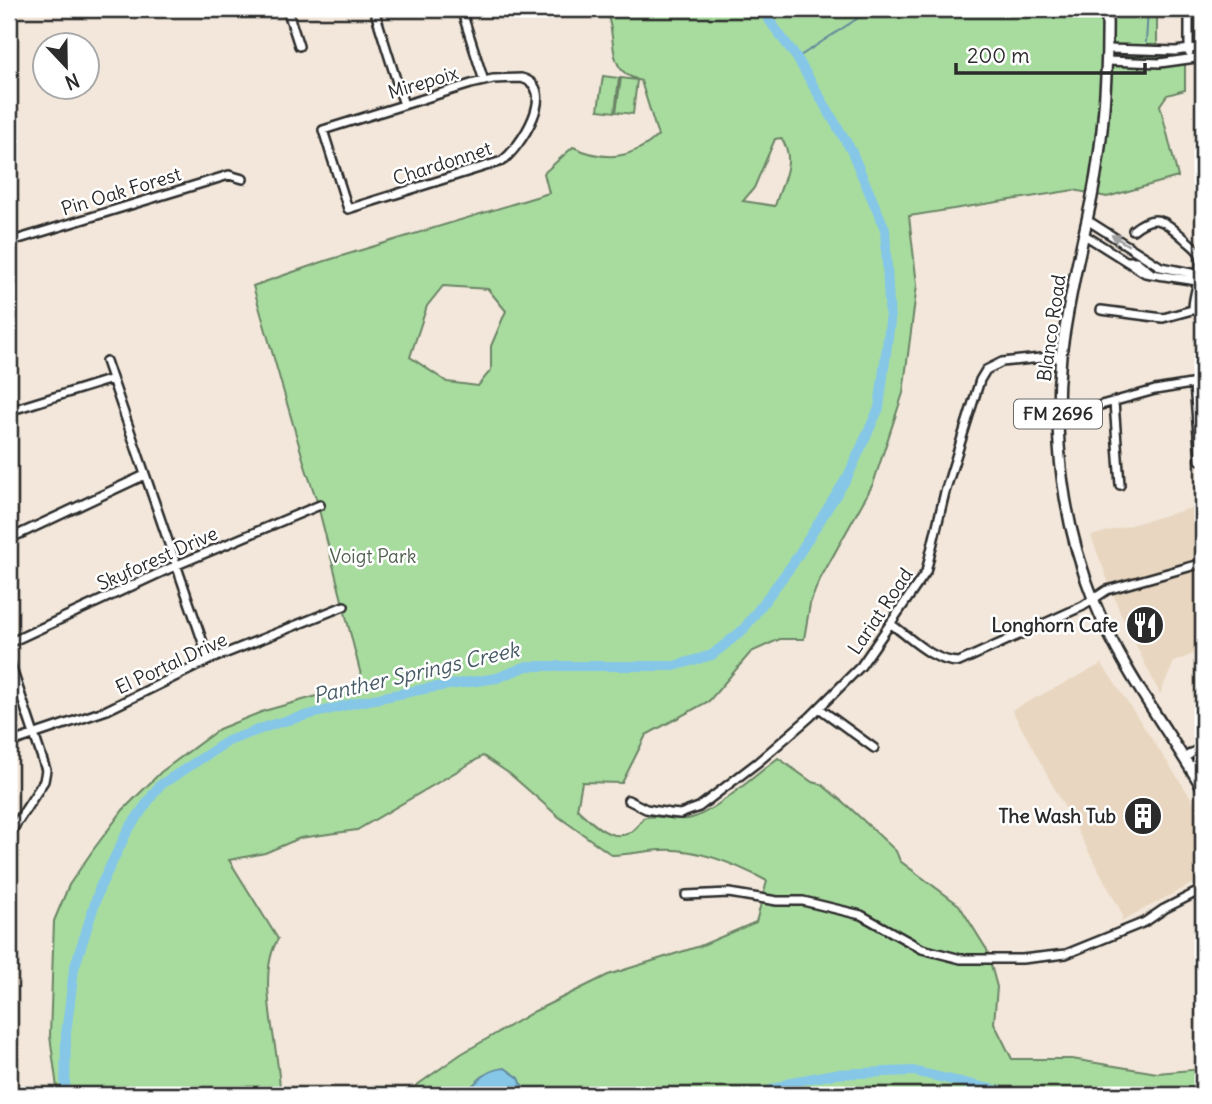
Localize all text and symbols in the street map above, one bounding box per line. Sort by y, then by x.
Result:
north arrow [32,32,102,102]
scale bar [956,32,1146,76]
text: 200 m [967,42,1030,69]
street label: Mirepoix [385,60,462,104]
text: N [62,68,83,95]
street label: Chardonnet [390,136,494,190]
street label: Pin Oak Forest [58,161,184,221]
one-way arrow [1111,234,1130,246]
street label: Blanco Road [1032,273,1070,383]
road number: FM 2696 [1014,400,1102,428]
street label: Skyforest Drive [93,521,221,595]
park label: Voigt Park [330,544,417,568]
street label: Lariat Road [842,563,918,659]
restaurant icon: Longhorn Cafe [1124,604,1166,646]
place label: Longhorn Cafe [992,613,1118,637]
street label: El Portal Drive [111,627,231,699]
water label: Panther Springs Creek [310,635,523,709]
building icon: The Wash Tub [1122,795,1164,837]
place label: The Wash Tub [999,804,1116,828]

